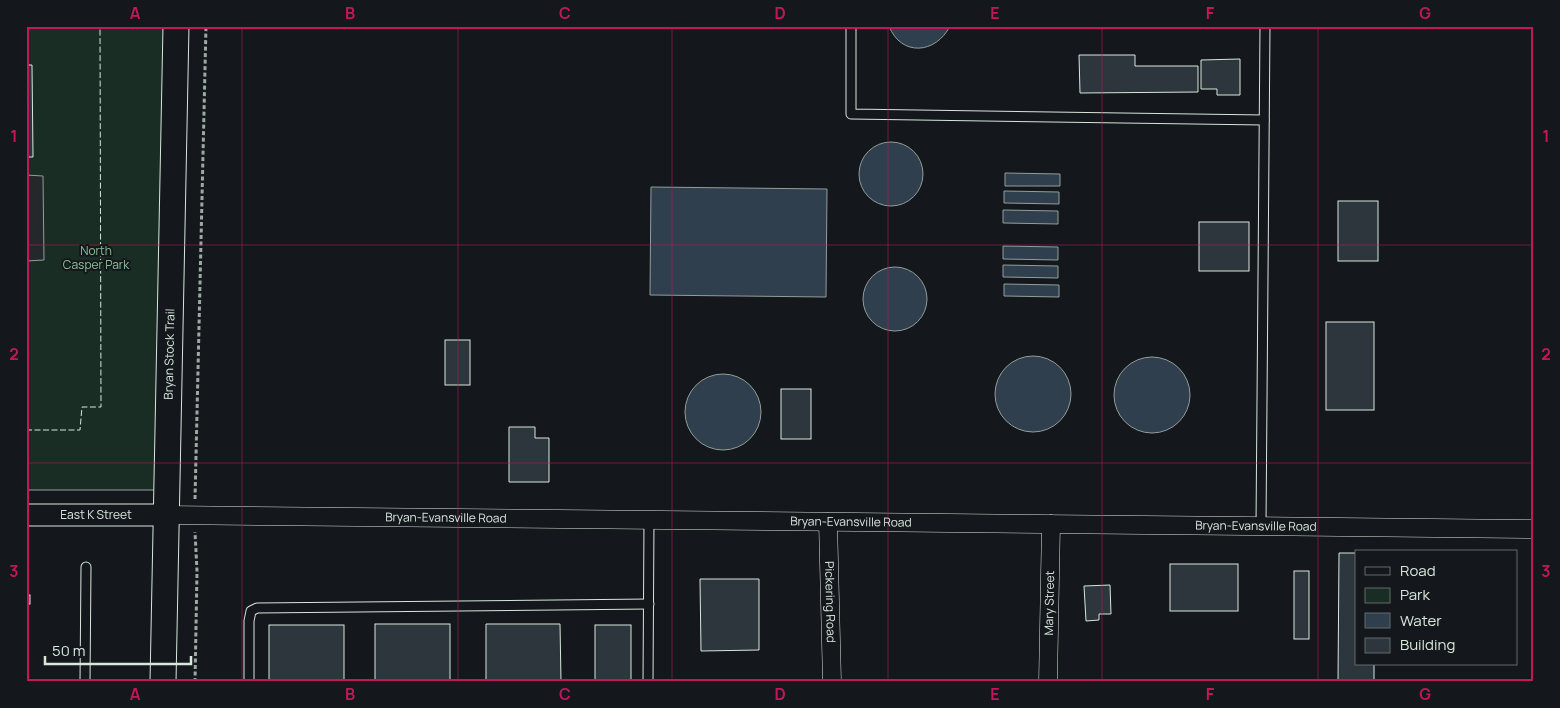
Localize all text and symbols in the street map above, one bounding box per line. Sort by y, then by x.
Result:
text: A [130,2,141,24]
text: B [345,2,355,24]
text: C [559,2,571,24]
text: D [774,2,786,24]
text: E [990,2,1000,24]
text: F [1206,2,1215,24]
text: G [1419,2,1431,24]
text: 1 [10,125,18,147]
text: 1 [1542,125,1550,147]
park label: North Casper Park [63,242,130,273]
street label: Bryan Stock Trail [160,308,178,400]
text: 2 [9,343,19,365]
text: 2 [1541,343,1551,365]
street label: East K Street [60,506,132,523]
street label: Bryan-Evansville Road [385,508,507,526]
street label: Bryan-Evansville Road [790,512,912,531]
street label: Bryan-Evansville Road [1195,517,1317,535]
legend [1355,550,1518,666]
text: 3 [9,560,19,582]
text: Road [1400,560,1436,581]
text: 3 [1541,560,1551,582]
street label: Pickering Road [821,561,840,643]
street label: Mary Street [1040,570,1058,636]
text: Park [1400,584,1430,605]
text: Water [1400,610,1442,631]
scale bar [45,633,191,665]
text: Building [1400,634,1455,655]
text: 50 m [52,640,86,661]
text: A [130,683,141,705]
text: B [345,683,355,705]
text: C [559,683,571,705]
text: D [774,683,786,705]
text: E [990,683,1000,705]
text: F [1206,683,1215,705]
text: G [1419,683,1431,705]

